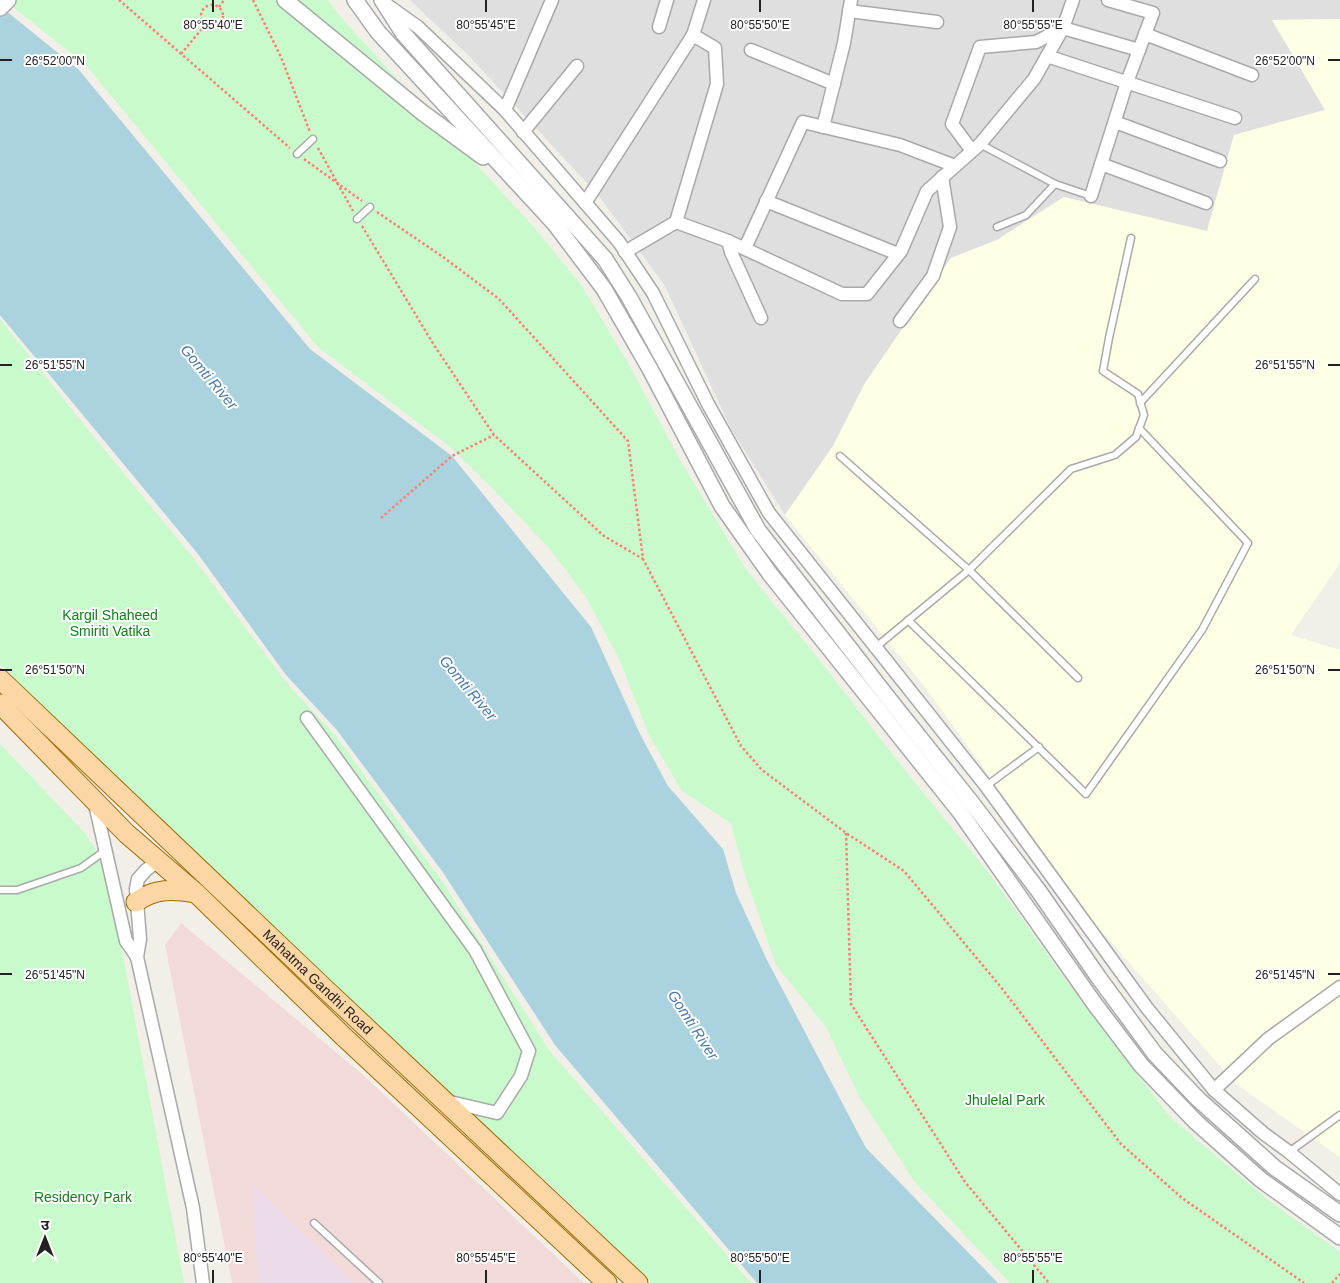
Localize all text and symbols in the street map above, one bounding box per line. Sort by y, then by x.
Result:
text: 80°55'40"E [183,18,243,32]
text: 80°55'45"E [456,18,516,32]
text: 80°55'50"E [730,18,790,32]
text: 80°55'55"E [1003,18,1063,32]
text: 26°52'00"N [25,54,85,68]
text: 26°52'00"N [1255,54,1315,68]
water label: Gomti River [177,341,242,413]
text: 26°51'55"N [25,358,85,372]
text: 26°51'55"N [1255,358,1315,372]
park label: Kargil Shaheed Smiriti Vatika [62,607,158,639]
water label: Gomti River [436,652,501,724]
text: 26°51'50"N [25,663,85,677]
text: 26°51'50"N [1255,663,1315,677]
street label: Mahatma Gandhi Road [260,926,376,1037]
text: 26°51'45"N [25,968,85,982]
text: 26°51'45"N [1255,968,1315,982]
water label: Gomti River [665,987,723,1063]
park label: Jhulelal Park [965,1092,1046,1108]
park label: Residency Park [34,1189,133,1205]
north arrow [20,1213,70,1263]
text: उ [41,1217,50,1233]
text: 80°55'40"E [183,1251,243,1265]
text: 80°55'45"E [456,1251,516,1265]
text: 80°55'50"E [730,1251,790,1265]
text: 80°55'55"E [1003,1251,1063,1265]

